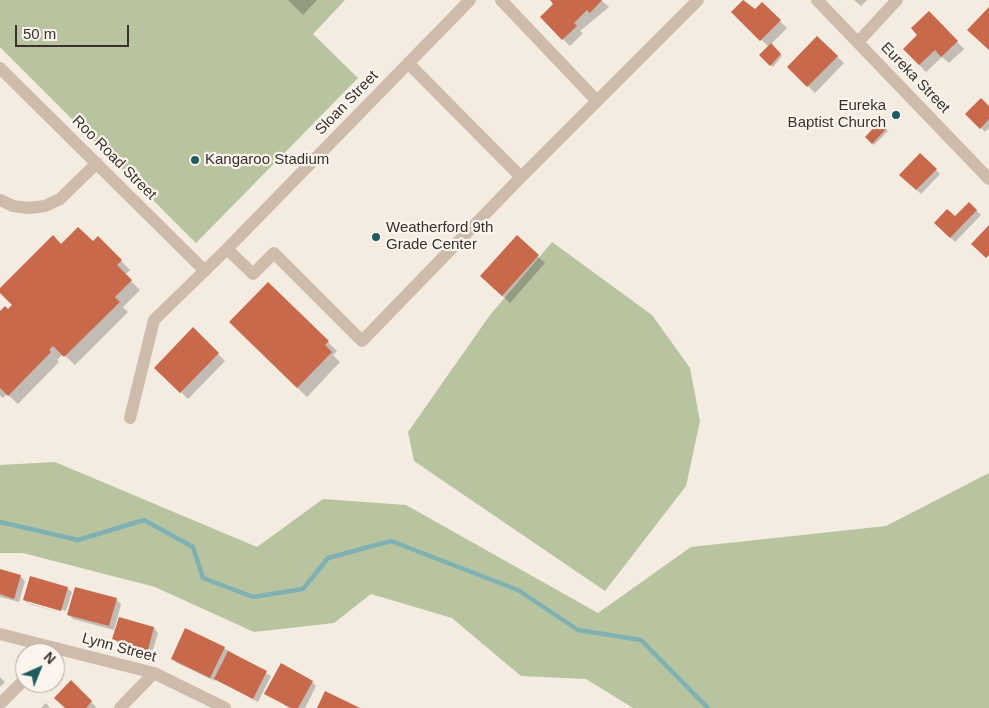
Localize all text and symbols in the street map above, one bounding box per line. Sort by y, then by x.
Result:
scale bar [18,15,131,47]
text: 50 m [23,25,56,42]
street label: Eureka Street [877,39,953,117]
street label: Sloan Street [312,67,382,139]
place label: Eureka Baptist Church [788,97,886,132]
marker: Eureka Baptist Church [890,109,902,121]
street label: Roo Road Street [68,112,160,204]
place label: Kangaroo Stadium [205,151,329,169]
marker: Kangaroo Stadium [189,154,201,166]
place label: Weatherford 9th Grade Center [386,219,493,254]
marker: Weatherford 9th Grade Center [370,231,382,243]
street label: Lynn Street [80,629,158,667]
north arrow [15,643,65,693]
text: N [41,649,59,667]

